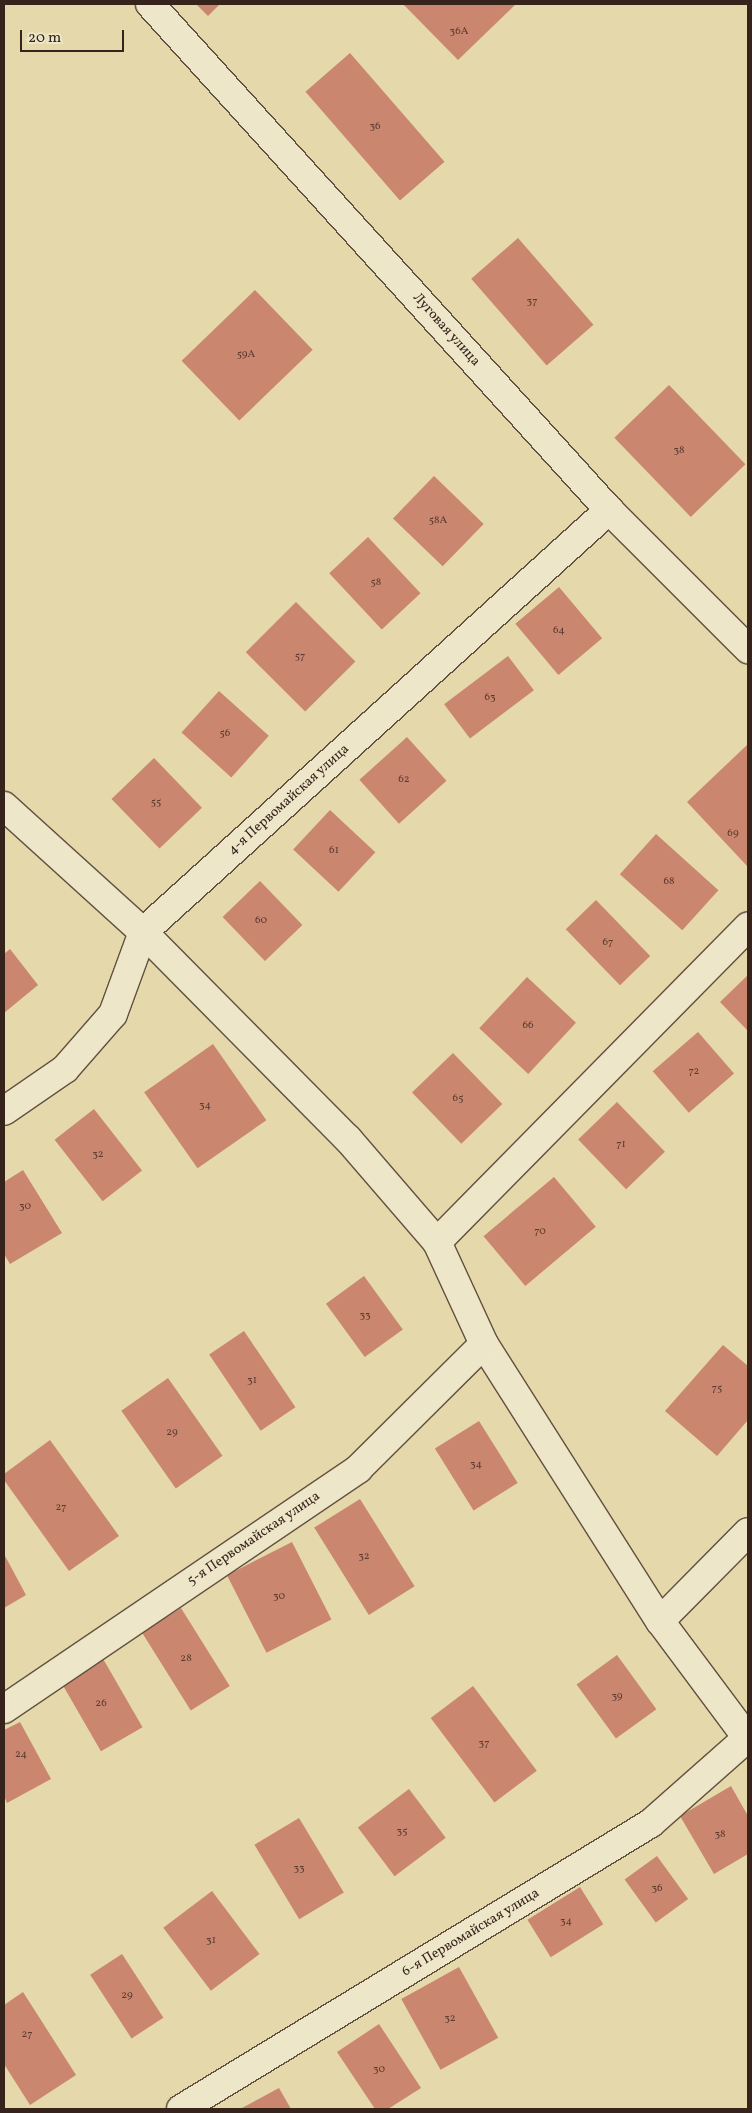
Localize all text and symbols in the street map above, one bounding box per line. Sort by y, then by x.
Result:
scale bar [22,20,126,52]
house number: 36А [450,25,468,39]
text: 20 m [28,28,61,49]
house number: 36 [369,120,381,134]
street label: Луговая улица [409,290,483,370]
house number: 37 [527,295,537,309]
house number: 59А [237,348,255,362]
house number: 38 [673,444,685,458]
house number: 58А [429,514,447,528]
house number: 58 [371,576,381,590]
house number: 64 [553,624,565,638]
house number: 57 [295,650,305,664]
house number: 63 [484,691,496,705]
house number: 56 [220,727,230,741]
street label: 4-я Первомайская улица [225,741,353,859]
house number: 62 [398,773,410,787]
house number: 55 [151,796,161,810]
house number: 69 [727,827,739,841]
house number: 61 [329,844,339,858]
house number: 68 [663,875,675,889]
house number: 60 [255,914,267,928]
house number: 67 [603,936,613,950]
house number: 66 [522,1019,534,1033]
house number: 72 [688,1065,700,1079]
house number: 65 [453,1092,463,1106]
house number: 34 [199,1099,211,1113]
house number: 71 [616,1138,626,1152]
house number: 32 [92,1148,104,1162]
house number: 30 [19,1200,31,1214]
house number: 70 [534,1225,546,1239]
house number: 33 [359,1309,371,1323]
house number: 31 [247,1374,257,1388]
house number: 75 [712,1382,722,1396]
house number: 29 [166,1426,178,1440]
house number: 34 [470,1458,482,1472]
street label: 5-я Первомайская улица [184,1488,324,1590]
house number: 27 [56,1501,66,1515]
house number: 32 [358,1550,370,1564]
house number: 30 [273,1590,285,1604]
house number: 28 [180,1652,192,1666]
house number: 39 [611,1690,623,1704]
house number: 26 [95,1697,107,1711]
house number: 37 [479,1737,489,1751]
house number: 24 [15,1748,27,1762]
house number: 35 [397,1825,407,1839]
house number: 38 [714,1828,726,1842]
house number: 33 [293,1862,305,1876]
house number: 36 [651,1882,663,1896]
street label: 6-я Первомайская улица [399,1885,543,1981]
house number: 34 [560,1915,572,1929]
house number: 31 [206,1934,216,1948]
house number: 29 [121,1989,133,2003]
house number: 32 [444,2012,456,2026]
house number: 27 [22,2028,32,2042]
house number: 30 [373,2063,385,2077]

